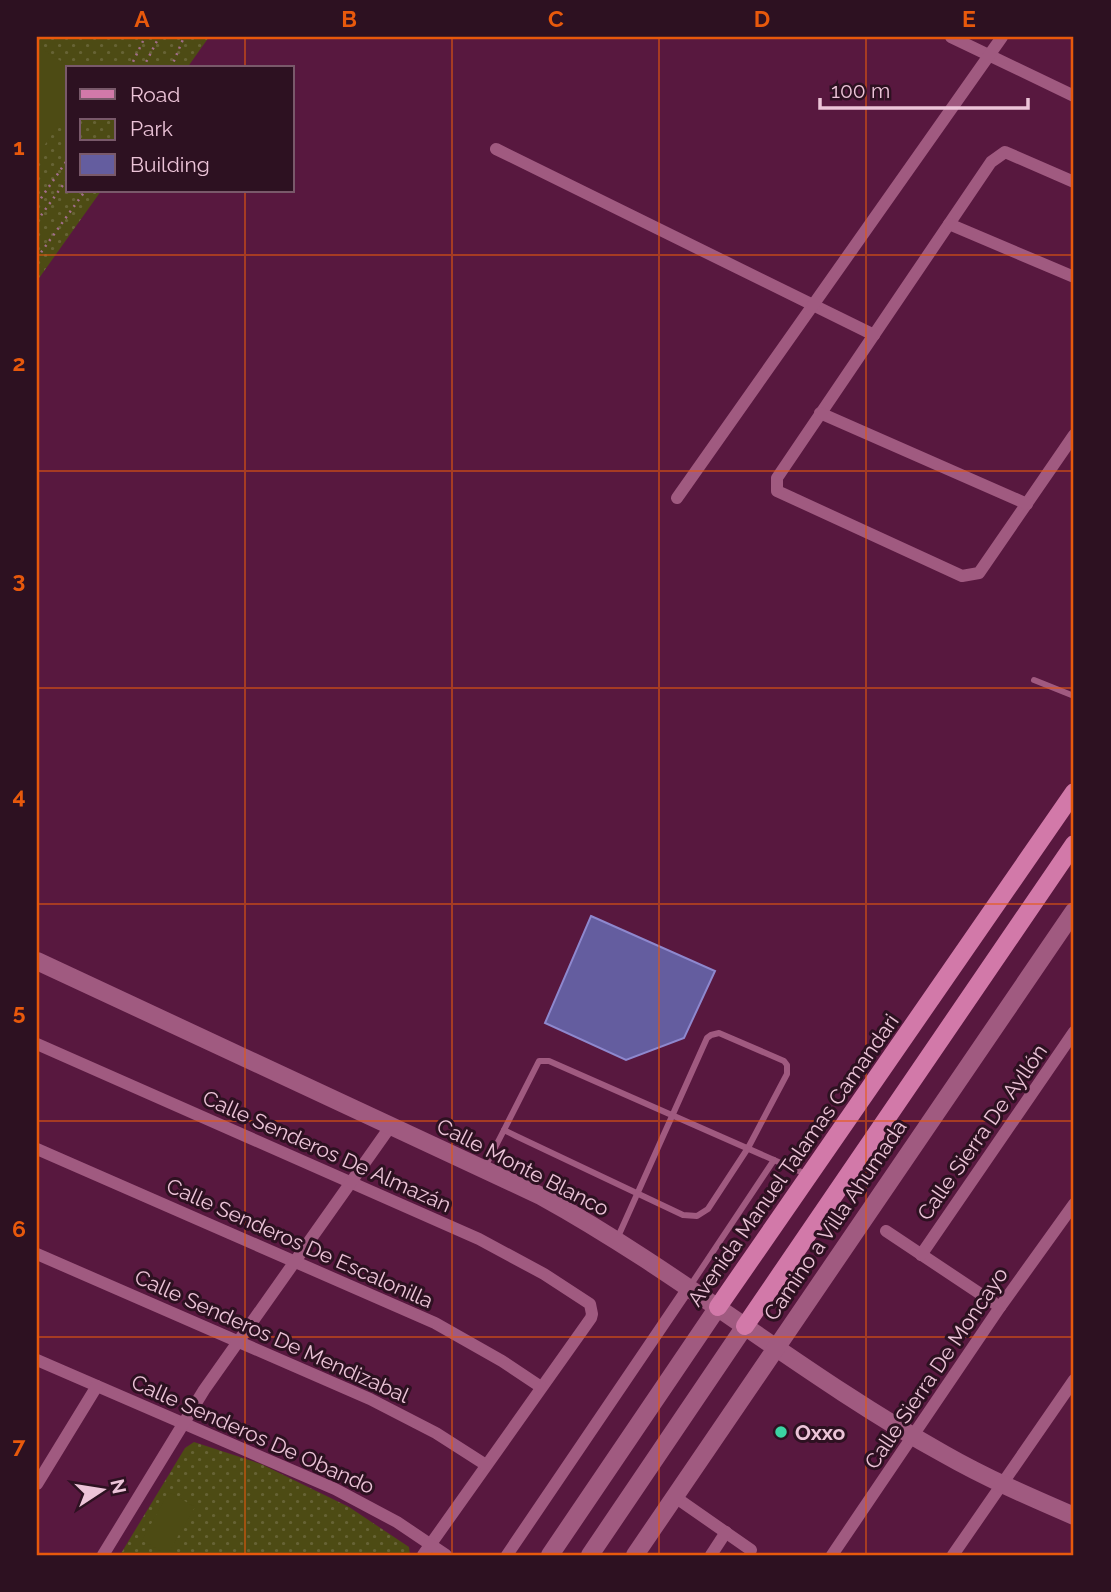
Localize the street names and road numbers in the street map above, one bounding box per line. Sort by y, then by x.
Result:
street label: Avenida Manuel Talamas Camandari [682,1009,904,1311]
street label: Calle Sierra De Ayllón [912,1039,1052,1225]
street label: Calle Senderos De Almazán [199,1085,455,1217]
street label: Calle Monte Blanco [433,1113,613,1221]
street label: Camino a Villa Ahumada [759,1115,911,1325]
street label: Calle Senderos De Escalonilla [163,1173,437,1313]
street label: Calle Sierra De Moncayo [859,1262,1013,1474]
street label: Calle Senderos De Mendizabal [131,1264,413,1408]
street label: Calle Senderos De Obando [128,1369,378,1499]

